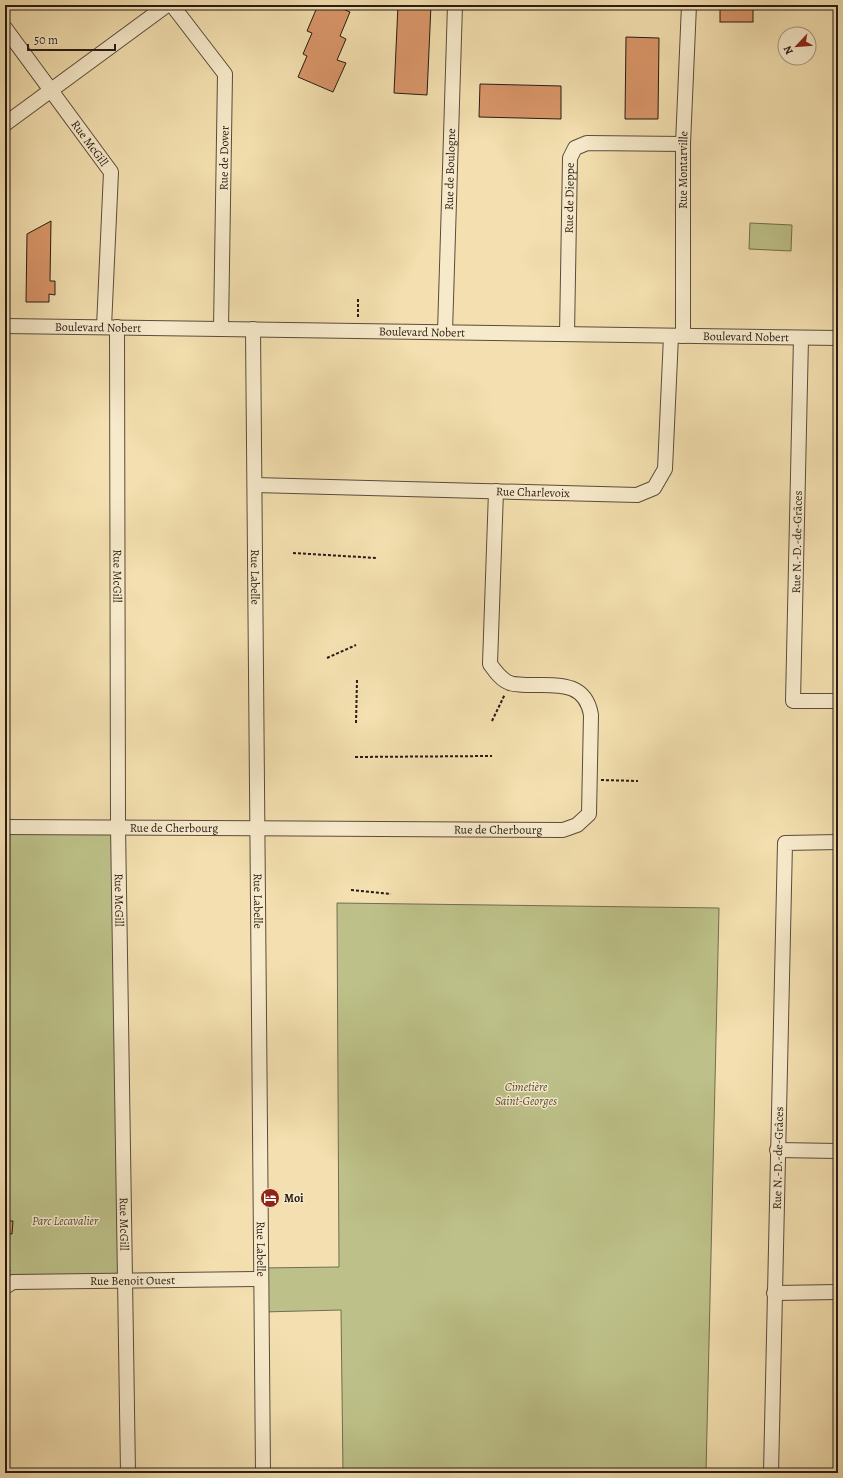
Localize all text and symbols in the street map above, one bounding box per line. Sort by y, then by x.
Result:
scale bar [28,26,115,52]
north arrow [777,26,817,66]
text: 50 m [34,32,58,48]
text: N [780,43,797,57]
street label: Rue McGill [68,117,112,169]
street label: Rue de Dover [215,125,233,191]
street label: Rue de Boulogne [441,128,459,210]
street label: Rue Montarville [675,131,692,209]
street label: Rue de Dieppe [561,162,578,234]
street label: Boulevard Nobert [55,319,141,336]
street label: Boulevard Nobert [379,323,465,341]
street label: Boulevard Nobert [703,328,789,345]
street label: Rue Charlevoix [496,483,570,501]
street label: Rue N.-D.-de-Grâces [788,490,806,593]
street label: Rue McGill [109,549,126,603]
street label: Rue Labelle [247,549,263,605]
street label: Rue de Cherbourg [130,820,218,836]
street label: Rue de Cherbourg [454,821,542,838]
street label: Rue McGill [111,873,128,927]
street label: Rue Labelle [250,873,266,929]
park label: Cimetière Saint-Georges [495,1079,557,1109]
street label: Rue N.-D.-de-Grâces [769,1106,787,1210]
hotel icon: Moi [259,1187,281,1209]
place label: Moi [284,1190,304,1206]
street label: Rue McGill [116,1197,133,1251]
park label: Parc Lecavalier [32,1213,99,1229]
street label: Rue Labelle [253,1221,269,1277]
street label: Rue Benoit Ouest [90,1272,175,1289]

